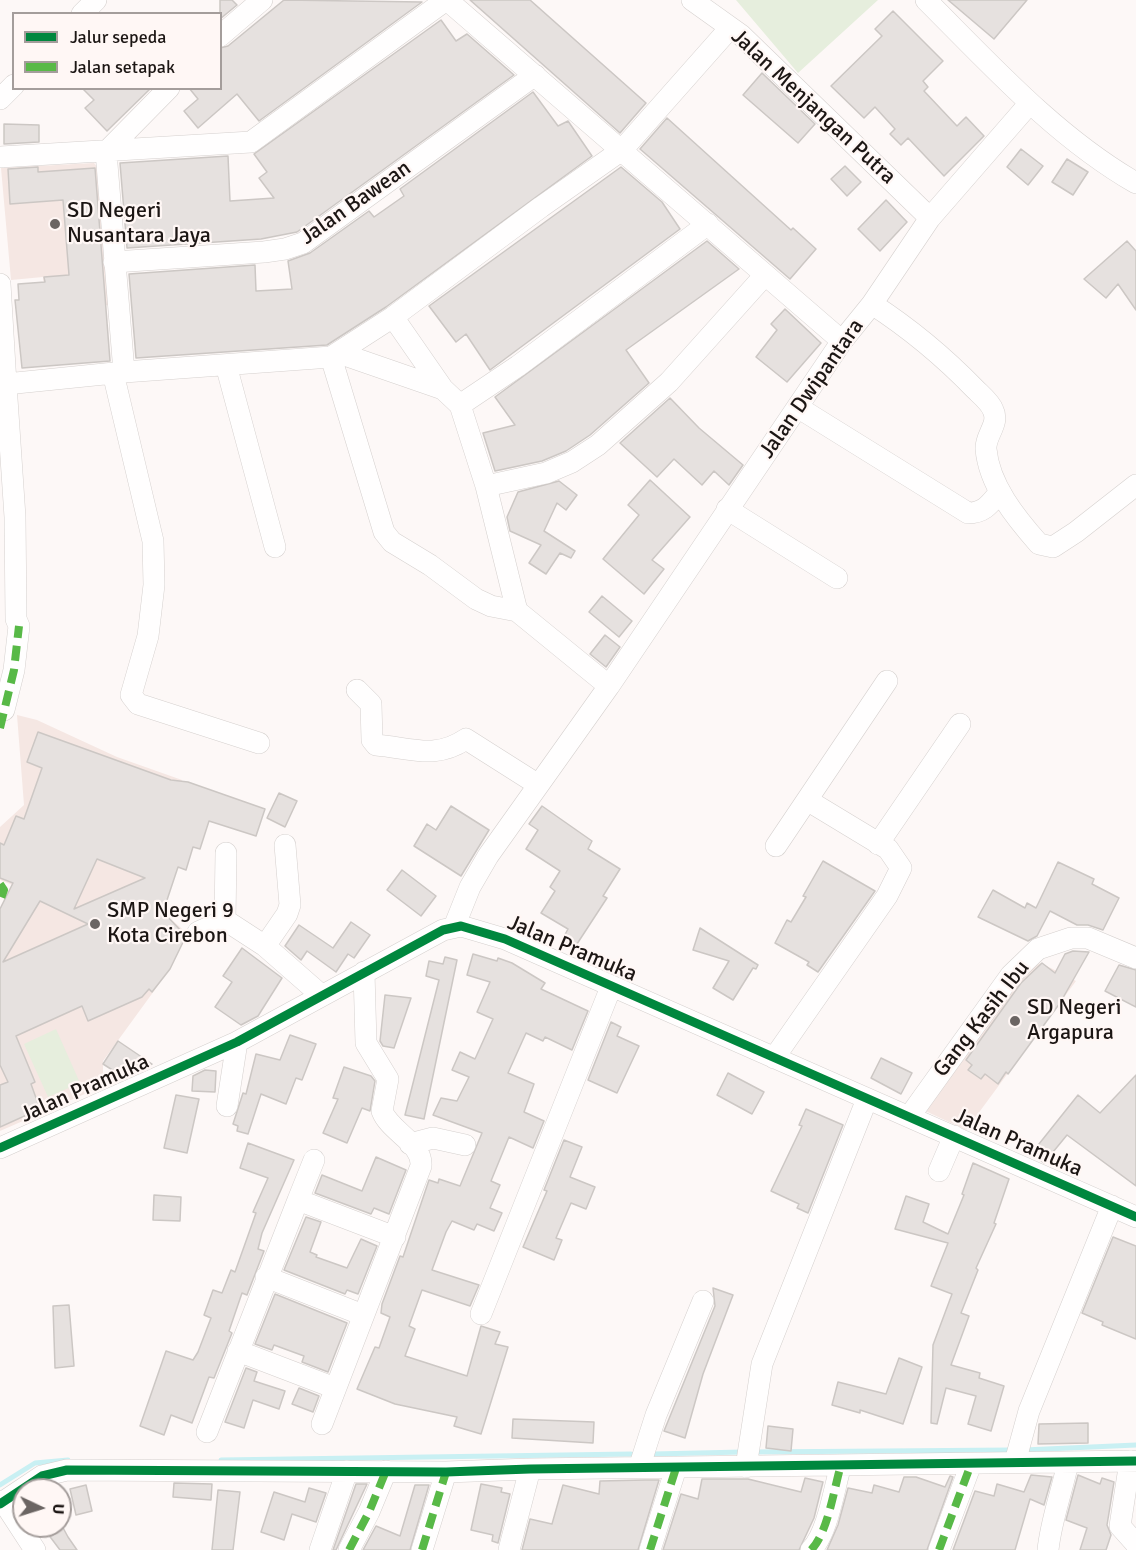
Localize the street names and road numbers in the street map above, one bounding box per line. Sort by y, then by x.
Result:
street label: Jalan Menjangan Putra [725,24,901,190]
street label: Jalan Bawean [296,155,416,251]
street label: Jalan Dwipantara [754,314,870,464]
street label: Jalan Pramuka [503,910,641,988]
street label: Gang Kasih Ibu [928,955,1036,1083]
street label: Jalan Pramuka [17,1049,153,1129]
street label: Jalan Pramuka [950,1103,1086,1183]

